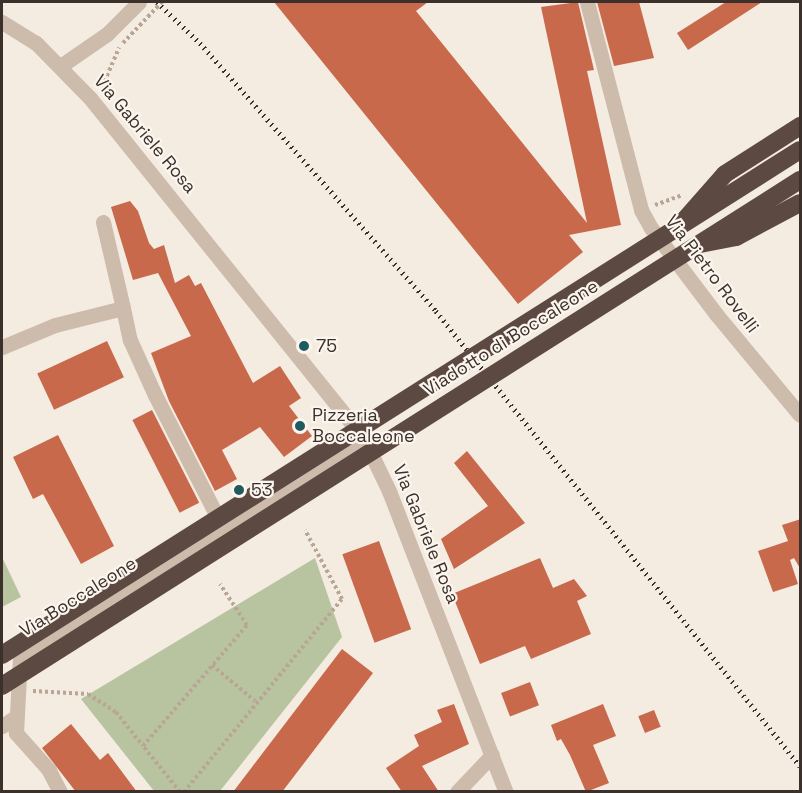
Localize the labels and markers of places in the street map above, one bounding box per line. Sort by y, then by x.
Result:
place label: 75 [316,335,337,357]
marker: 75 [297,339,311,353]
place label: Pizzeria Boccaleone [312,405,415,448]
marker: Pizzeria Boccaleone [293,419,307,433]
place label: 53 [251,479,273,501]
marker: 53 [232,483,246,497]

